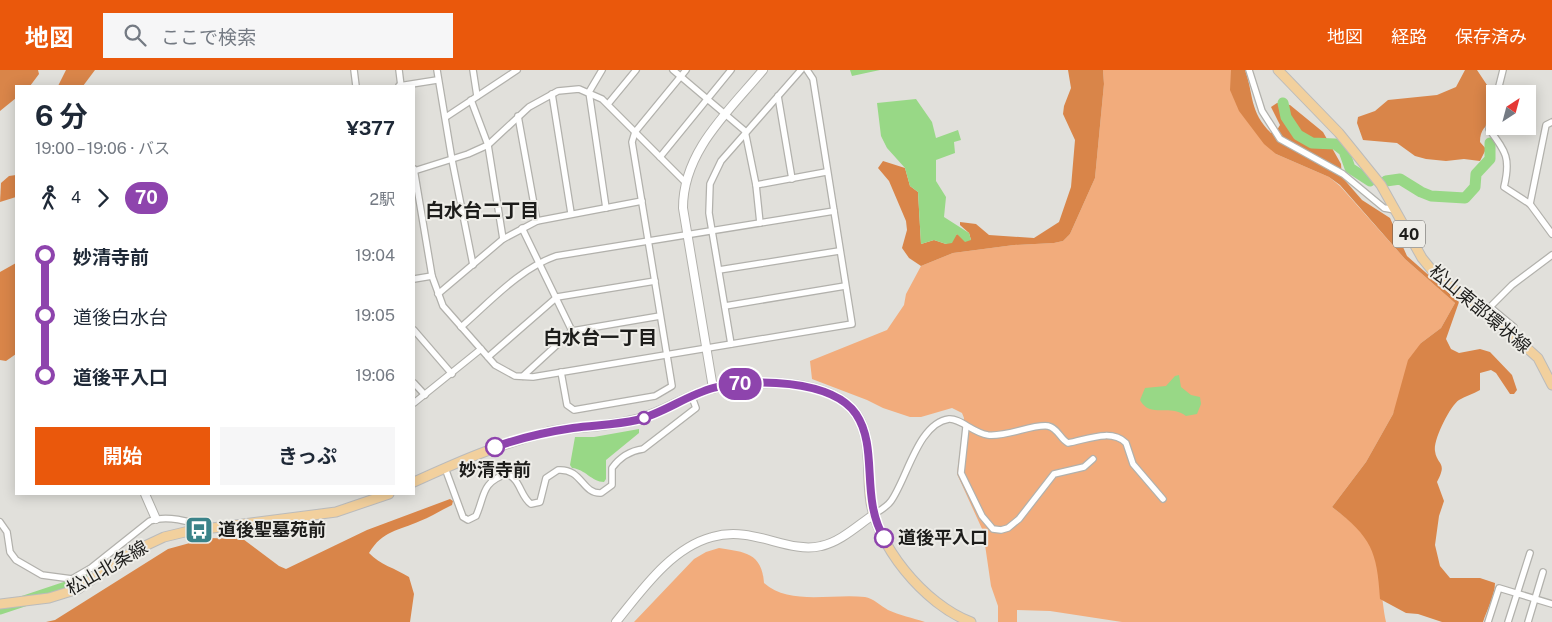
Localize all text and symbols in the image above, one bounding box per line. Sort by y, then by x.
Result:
search box [103,13,453,58]
icon: search [121,21,149,49]
text: 地図 [25,23,73,51]
text: ここで検索 [161,26,256,48]
text: 地図 [1327,26,1363,47]
text: 経路 [1391,26,1427,47]
text: 保存済み [1455,26,1527,47]
north arrow [1486,85,1536,135]
map controls [1486,85,1536,135]
text: 6 分 [35,99,88,132]
text: ¥377 [346,117,395,139]
text: 19:00 – 19:06 · バス [35,139,170,158]
icon: walk [35,184,63,212]
icon: forward [89,184,117,212]
text: 70 [135,187,158,208]
text: 4 [71,188,81,207]
text: 2駅 [369,190,395,209]
district label: 白水台二丁目 [425,199,539,221]
road number: 40 [1393,220,1425,248]
text: 妙清寺前 [73,246,149,268]
text: 19:04 [355,246,395,265]
street label: 松山東部環状線 [1425,260,1535,357]
text: 道後白水台 [73,306,168,328]
text: 19:05 [355,306,395,325]
district label: 白水台一丁目 [543,326,657,348]
text: 道後平入口 [73,366,168,388]
text: 19:06 [355,366,395,385]
line badge: 70 [718,368,762,400]
text: 70 [729,373,751,394]
unlabelled marker [637,411,651,425]
button: 開始 [35,427,210,485]
button: きっぷ [220,427,395,485]
marker: 妙清寺前 [485,437,505,457]
place label: 妙清寺前 [459,459,531,480]
bus stop icon: 道後聖墓苑前 [184,515,214,545]
place label: 道後聖墓苑前 [218,519,326,540]
place label: 道後平入口 [898,527,988,548]
marker: 道後平入口 [874,528,894,548]
street label: 松山北条線 [63,536,151,599]

